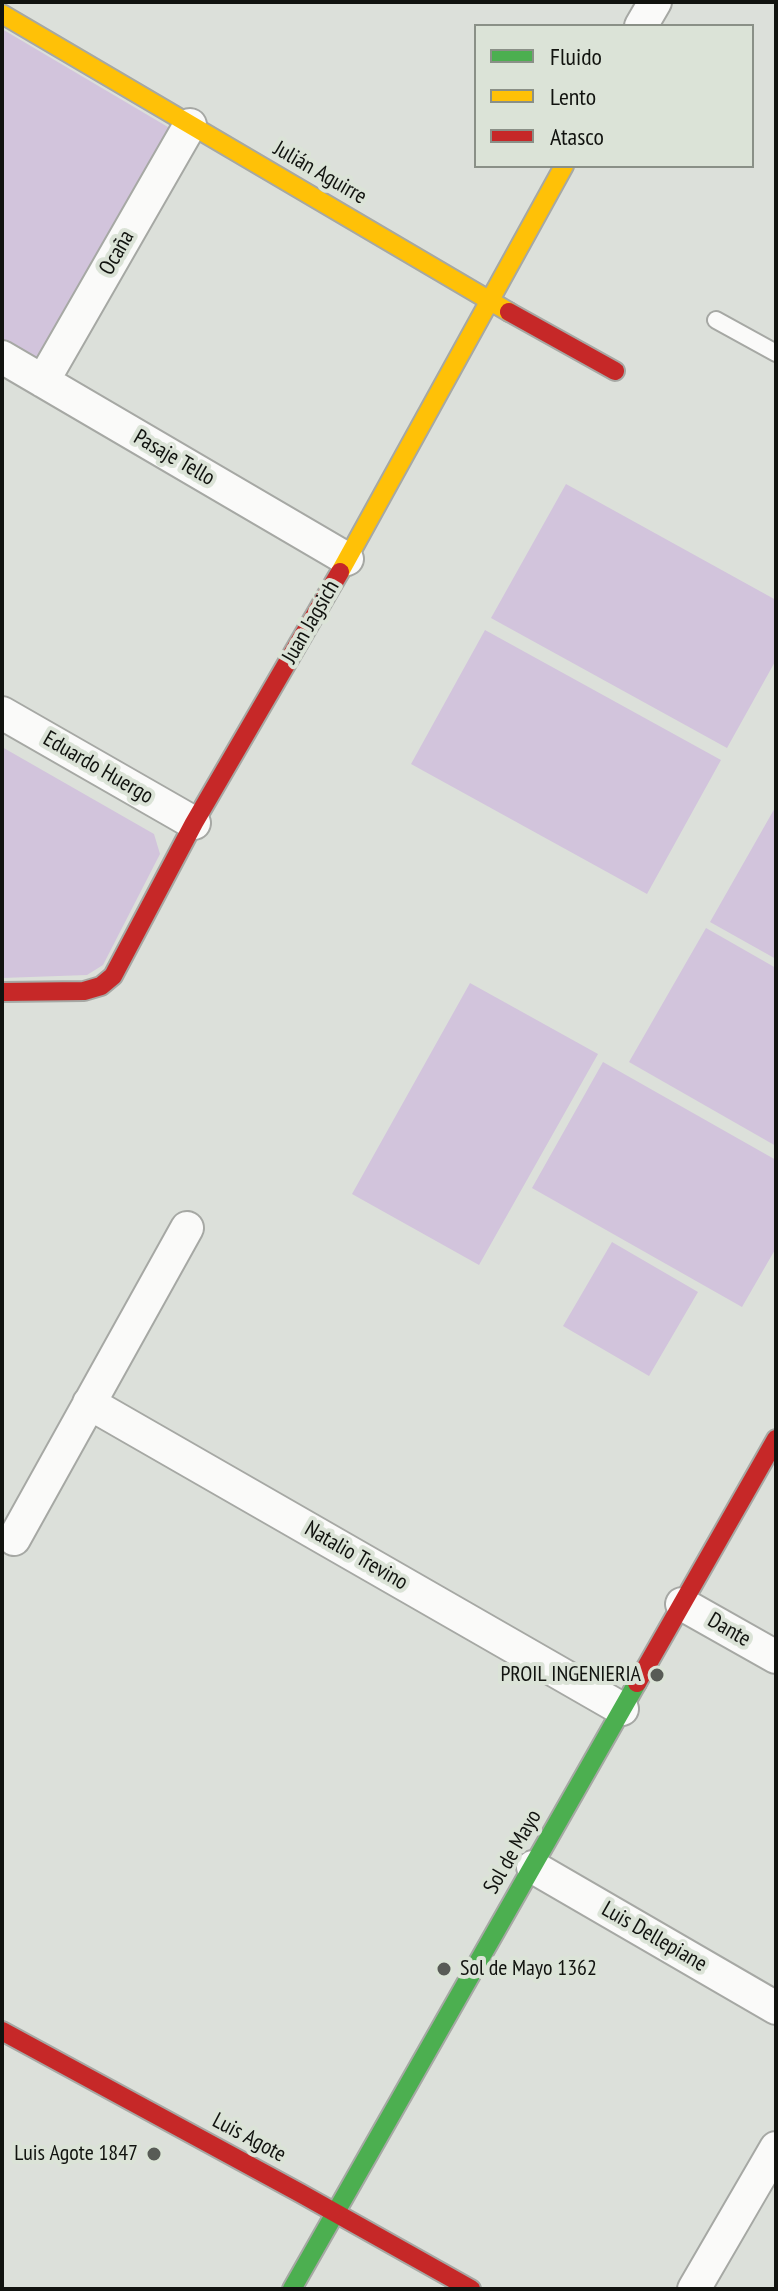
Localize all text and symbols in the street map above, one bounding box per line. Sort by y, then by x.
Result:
legend [474,24,754,168]
text: Fluido [550,41,602,72]
text: Lento [550,81,596,112]
text: Atasco [550,121,604,152]
street label: Julián Aguirre [269,136,371,210]
street label: Ocaña [94,226,140,280]
street label: Pasaje Tello [129,424,219,492]
street label: Juan Jagsich [277,576,345,668]
street label: Eduardo Huergo [38,726,158,810]
street label: Natalio Trevino [300,1516,412,1596]
street label: Dante [703,1607,755,1653]
place label: PROIL INGENIERIA [500,1662,641,1688]
marker: PROIL INGENIERIA [648,1666,666,1684]
street label: Sol de Mayo [478,1805,548,1899]
street label: Luis Dellepiane [597,1896,711,1978]
place label: Sol de Mayo 1362 [460,1956,597,1982]
marker: Sol de Mayo 1362 [435,1960,453,1978]
street label: Luis Agote [208,2108,290,2168]
place label: Luis Agote 1847 [14,2141,138,2167]
marker: Luis Agote 1847 [145,2145,163,2163]

